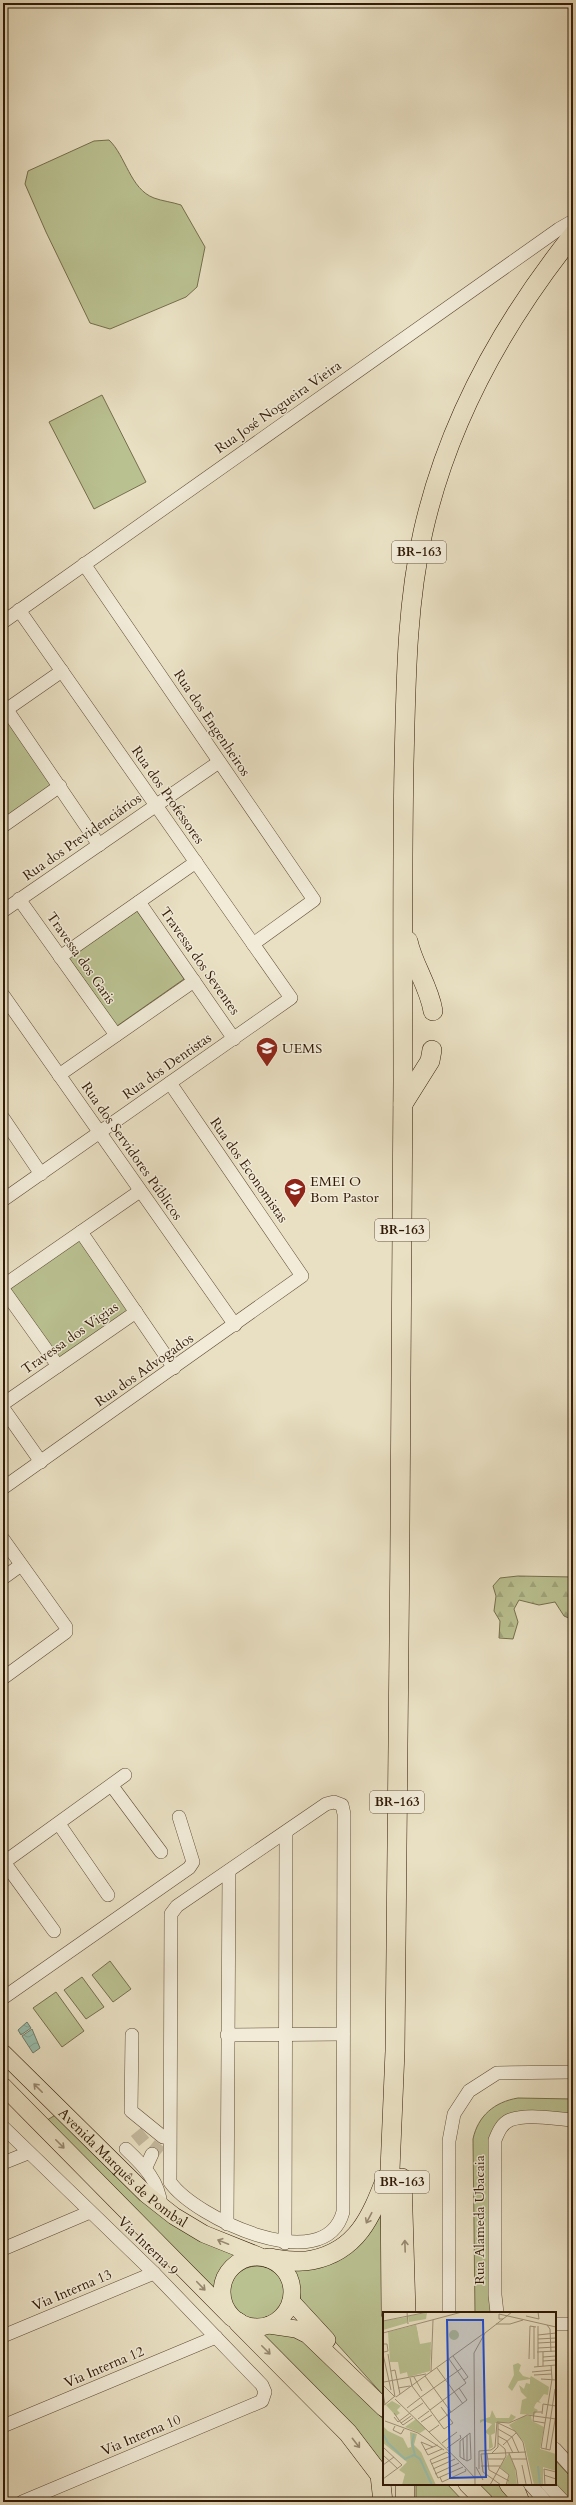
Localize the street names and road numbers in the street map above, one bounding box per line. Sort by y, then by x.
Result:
street label: Rua José Nogueira Vieira [211,356,345,458]
road number: BR-163 [392,541,446,563]
street label: Rua dos Engenheiros [169,666,255,780]
street label: Rua dos Professores [127,742,209,848]
street label: Rua dos Previdenciários [19,789,145,885]
street label: Travessa dos Seventes [156,903,245,1019]
street label: Travessa dos Garis [42,908,120,1008]
street label: Rua dos Dentistas [119,1028,216,1104]
street label: Rua dos Servidores Públicos [77,1078,187,1224]
street label: Rua dos Economistas [206,1114,293,1227]
road number: BR-163 [375,1219,429,1241]
street label: Travessa dos Vigias [18,1297,122,1379]
street label: Rua dos Advogados [91,1329,197,1411]
road number: BR-163 [370,1791,424,1813]
street label: Avenida Marquês de Pombal [54,2103,191,2232]
street label: Rua Alameda Ubacaia [470,2155,489,2285]
road number: BR-163 [375,2171,429,2193]
street label: Via Interna 9 [113,2212,183,2280]
street label: Via Interna 13 [29,2265,115,2315]
street label: Via Interna 12 [61,2342,147,2392]
street label: Via Interna 10 [98,2410,184,2460]

